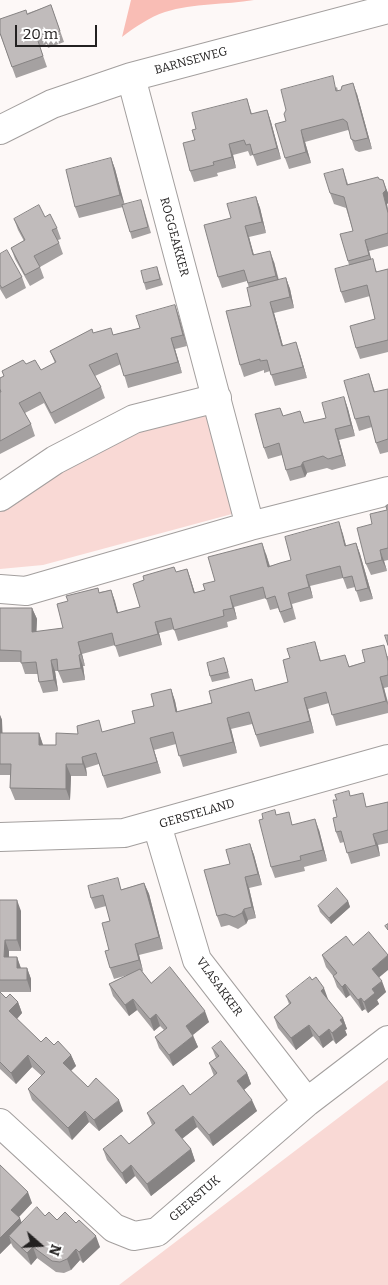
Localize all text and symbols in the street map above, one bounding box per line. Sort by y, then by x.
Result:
scale bar [18,15,100,47]
text: 20 m [23,25,58,43]
street label: BARNSEWEG [153,44,229,78]
street label: ROGGEAKKER [157,196,191,278]
street label: GERSTELAND [158,796,236,832]
street label: VLASAKKER [193,955,245,1019]
street label: GEERSTUK [167,1173,223,1225]
north arrow [15,1220,65,1270]
text: N [45,1242,64,1258]

